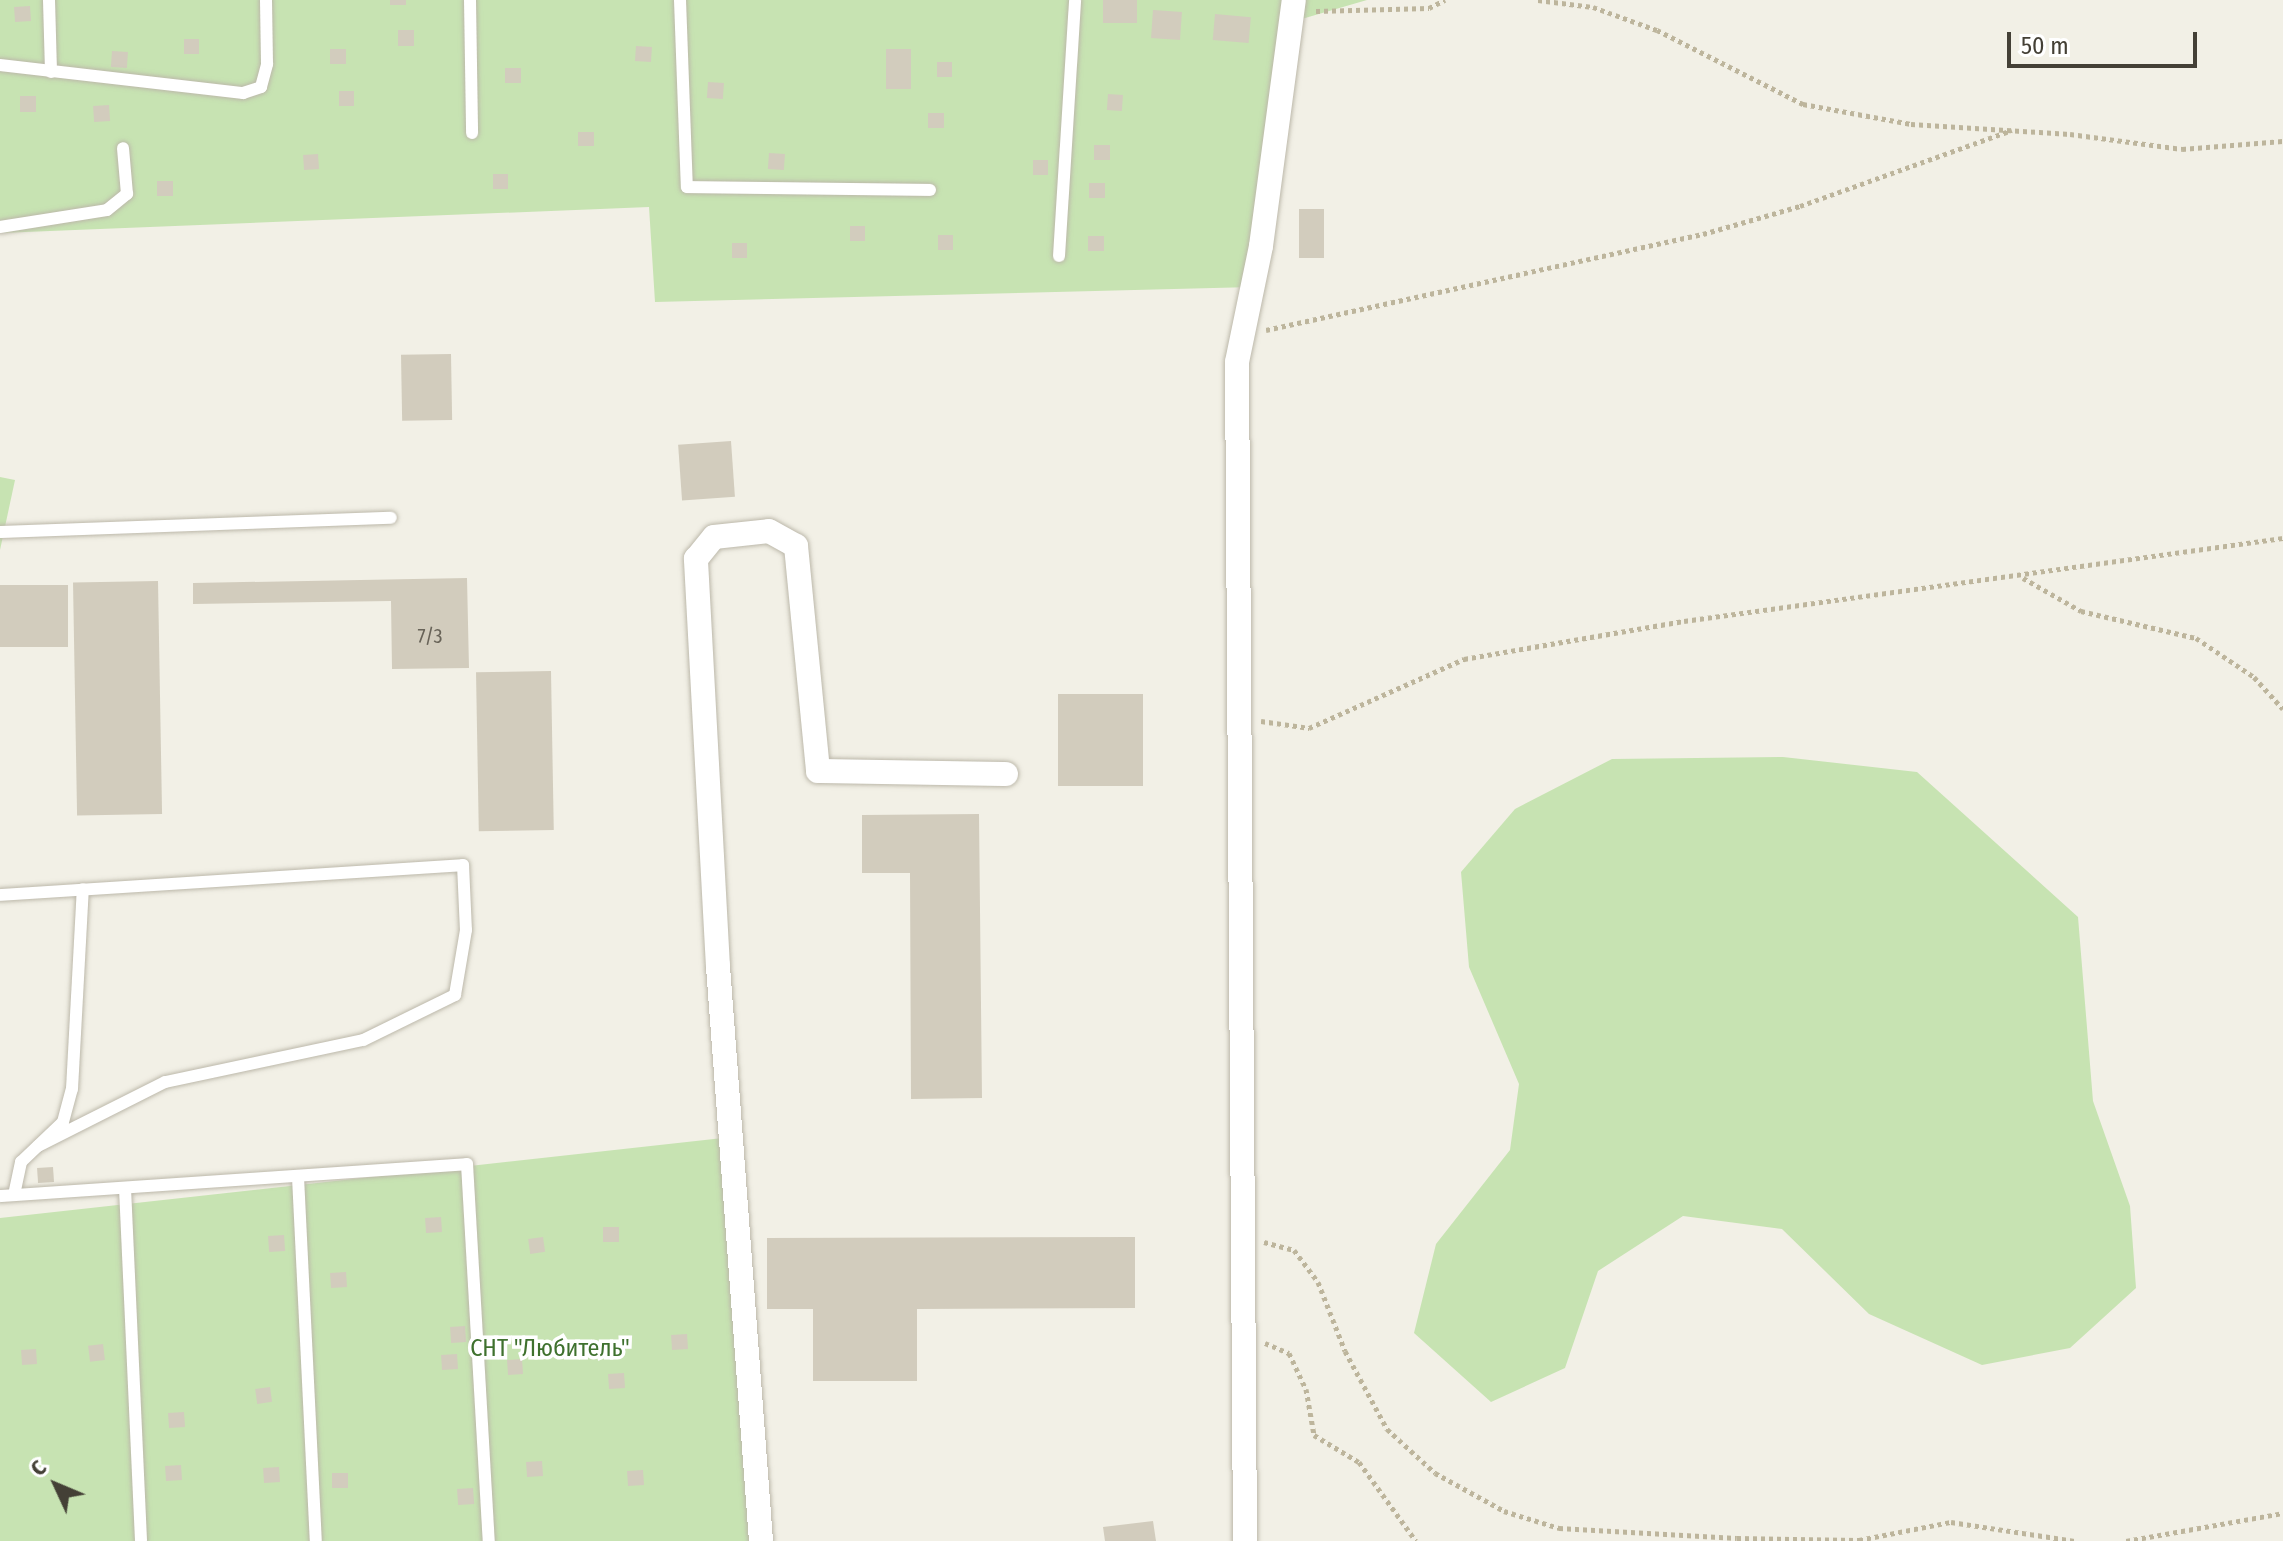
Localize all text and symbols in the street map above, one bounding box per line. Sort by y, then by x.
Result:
scale bar [2011,16,2201,66]
text: 50 m [2021,32,2069,60]
house number: 7/3 [417,624,443,648]
park label: СНТ "Любитель" [470,1335,630,1363]
north arrow [16,1445,96,1525]
text: С [25,1454,52,1482]

